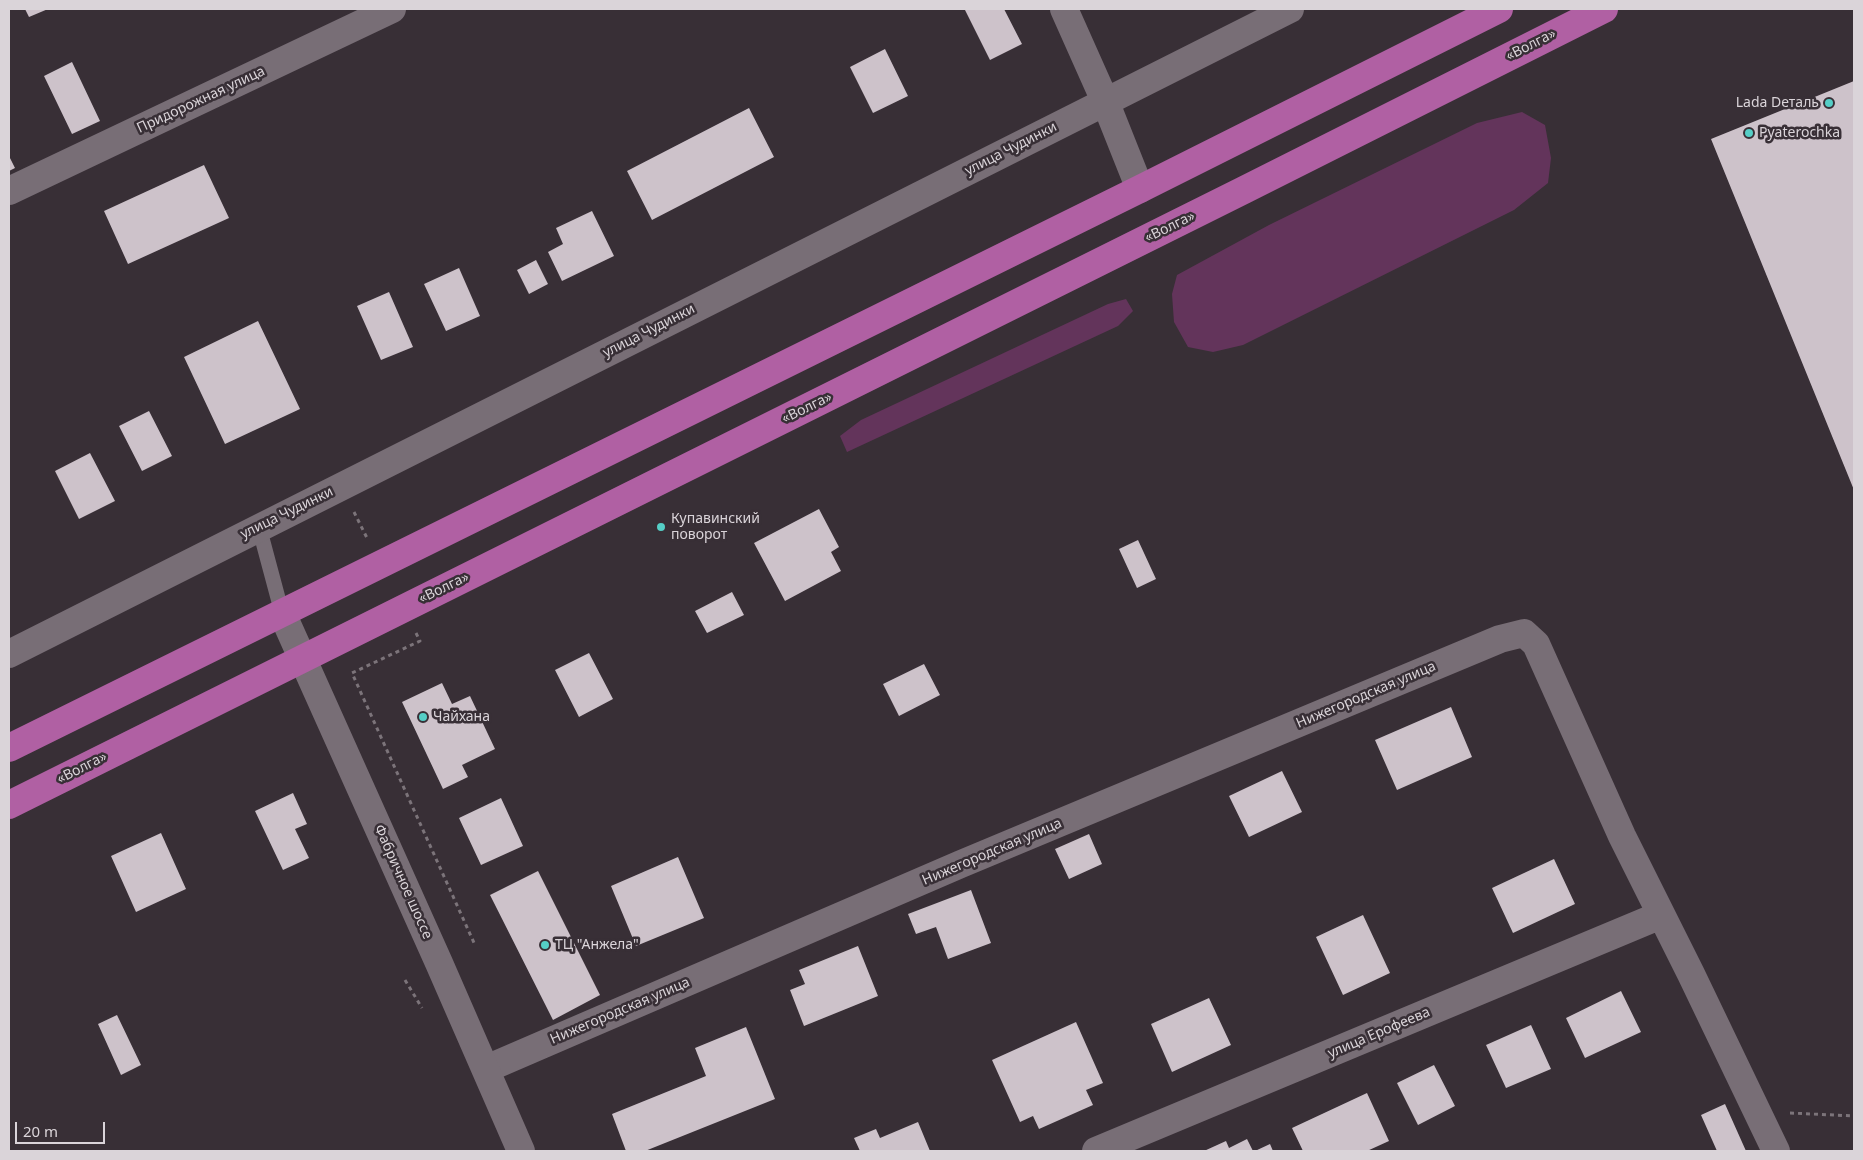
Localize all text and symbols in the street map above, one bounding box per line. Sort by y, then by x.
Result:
street label: «Волга» [1503,25,1559,65]
street label: Придорожная улица [134,63,268,137]
place label: Lada Dеталь [1736,95,1819,111]
marker: Lada Dеталь [1823,97,1835,109]
street label: улица Чудинки [962,119,1060,179]
place label: Pyaterochka [1759,125,1840,141]
marker: Pyaterochka [1743,127,1755,139]
street label: «Волга» [1142,208,1198,246]
street label: улица Чудинки [600,301,698,361]
street label: «Волга» [779,389,835,427]
street label: улица Чудинки [238,483,336,543]
place label: Купавинский поворот [671,511,760,544]
marker: Купавинский поворот [655,521,667,533]
street label: «Волга» [416,569,472,607]
street label: Нижегородская улица [1294,658,1438,732]
place label: Чайхана [433,709,490,725]
marker: Чайхана [417,711,429,723]
street label: «Волга» [54,748,110,788]
street label: Нижегородская улица [920,815,1064,889]
street label: Фабричное шоссе [370,822,436,942]
place label: ТЦ "Анжела" [555,937,639,953]
marker: ТЦ "Анжела" [539,939,551,951]
street label: Нижегородская улица [548,974,692,1048]
street label: улица Ерофеева [1325,1004,1433,1062]
scale bar [18,1112,108,1144]
text: 20 m [23,1121,58,1141]

